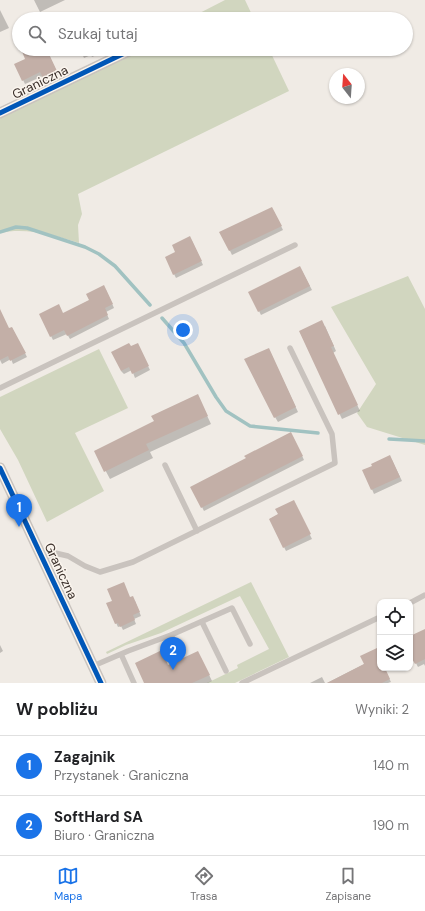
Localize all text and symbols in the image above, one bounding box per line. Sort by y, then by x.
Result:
search box [12,12,413,56]
icon: search [26,23,48,45]
text: Szukaj tutaj [58,24,138,44]
street label: Graniczna [9,61,71,103]
north arrow [329,68,365,104]
your location [173,320,193,340]
pin: 1 [6,494,32,527]
street label: Graniczna [41,540,81,602]
map controls [377,599,413,671]
button: locate [377,599,413,635]
button: layers [377,635,413,671]
pin: 2 [160,637,186,670]
text: W pobliżu [16,698,98,720]
text: Wyniki: 2 [355,701,409,718]
text: Zagajnik [54,747,115,767]
text: 1 [27,757,31,774]
text: 140 m [373,757,409,774]
text: Przystanek · Graniczna [54,767,189,784]
text: SoftHard SA [54,807,143,827]
text: 2 [25,817,33,834]
text: 190 m [373,817,409,834]
text: Biuro · Graniczna [54,827,154,844]
tab: Mapa [54,865,82,903]
tab: Trasa [190,865,217,903]
tab: Zapisane [325,865,371,903]

